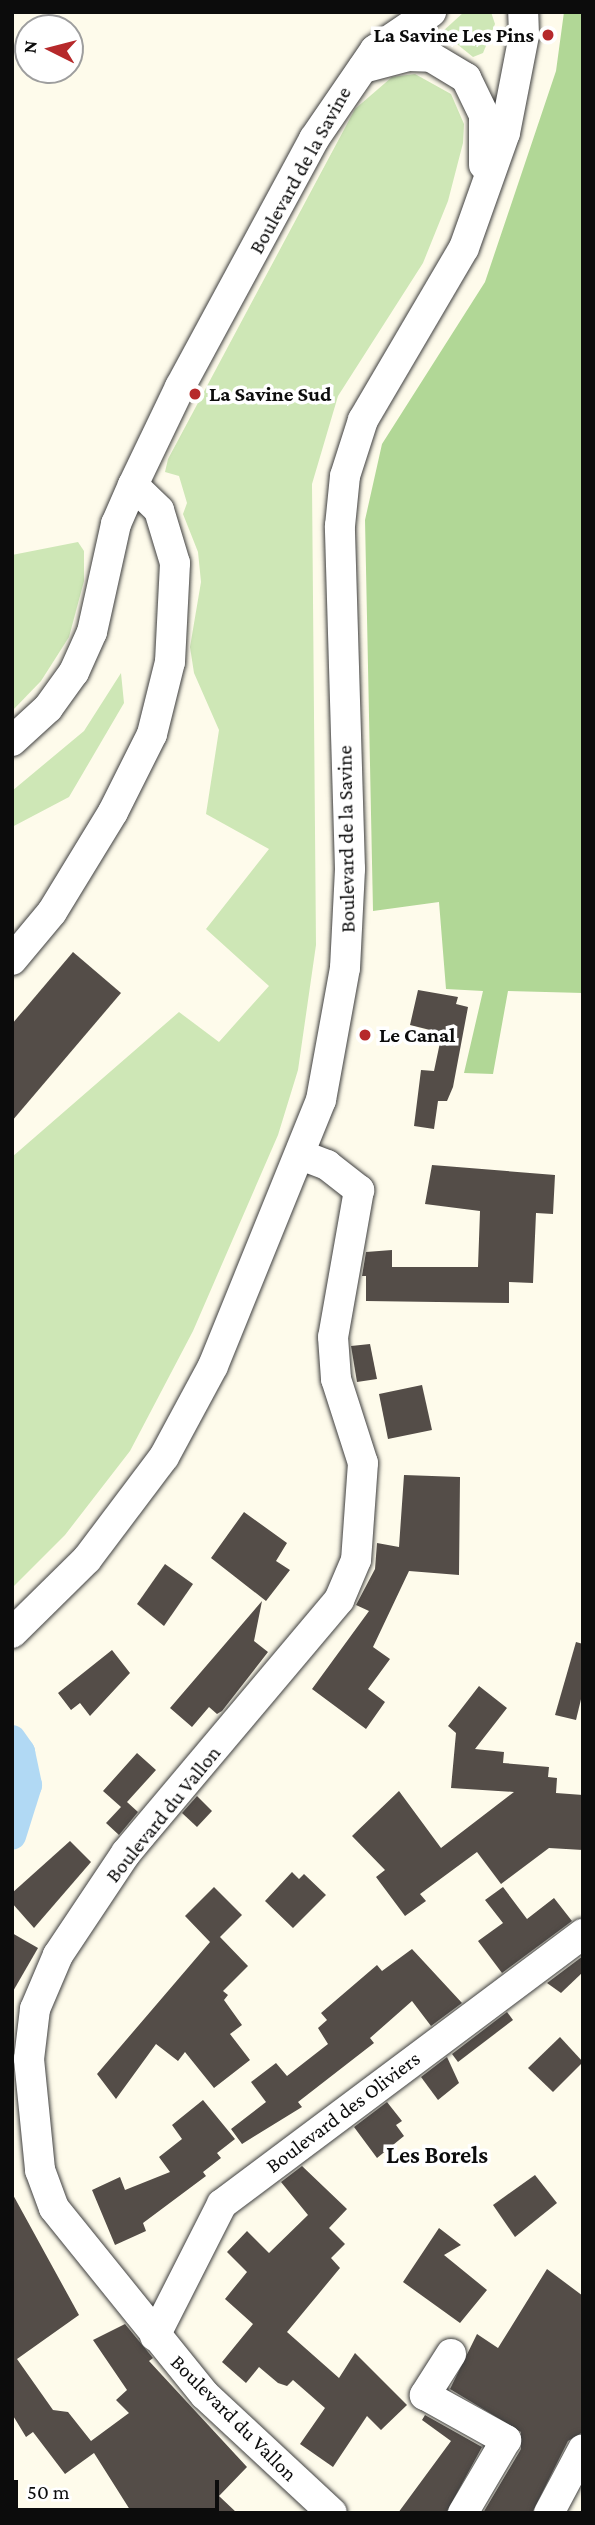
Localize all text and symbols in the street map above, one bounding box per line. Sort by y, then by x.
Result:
north arrow [14,14,84,84]
place label: La Savine Les Pins [373,22,534,48]
marker: La Savine Les Pins [540,27,556,43]
text: N [18,39,41,55]
street label: Boulevard de la Savine [244,82,356,258]
place label: La Savine Sud [209,381,331,407]
marker: La Savine Sud [187,386,203,402]
street label: Boulevard de la Savine [332,745,360,933]
place label: Le Canal [379,1022,455,1048]
marker: Le Canal [357,1027,373,1043]
street label: Boulevard du Vallon [100,1741,226,1887]
street label: Boulevard des Oliviers [261,2046,425,2178]
district label: Les Borels [386,2141,488,2169]
street label: Boulevard du Vallon [165,2349,303,2487]
scale bar [18,2466,222,2510]
text: 50 m [27,2480,70,2504]

